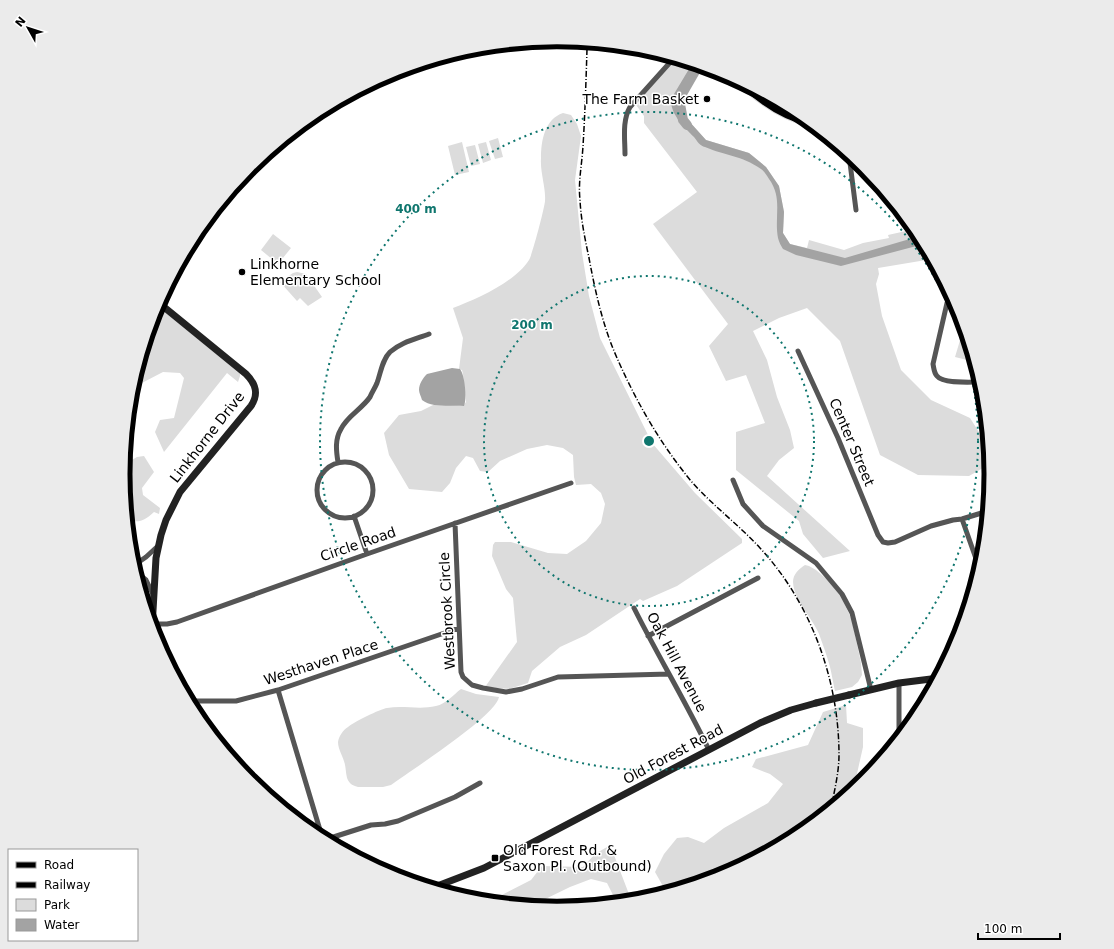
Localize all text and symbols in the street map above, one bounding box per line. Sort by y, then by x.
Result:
north arrow [8,8,48,48]
text: N [13,14,29,30]
place label: The Farm Basket [581,91,700,107]
marker: The Farm Basket [702,94,712,104]
text: 400 m [395,202,437,216]
place label: Linkhorne Elementary School [250,256,382,288]
marker: Linkhorne Elementary School [237,267,247,277]
text: 200 m [511,318,553,332]
street label: Linkhorne Drive [167,388,247,486]
street label: Center Street [826,396,878,489]
centre of rings [642,434,656,448]
street label: Circle Road [318,524,398,564]
street label: Westbrook Circle [436,552,458,670]
street label: Oak Hill Avenue [644,609,710,715]
street label: Westhaven Place [262,636,380,688]
street label: Old Forest Road [620,721,726,787]
place label: Old Forest Rd. & Saxon Pl. (Outbound) [503,842,652,874]
legend [8,849,138,941]
marker: Old Forest Rd. & Saxon Pl. (Outbound) [490,853,500,863]
text: Road [44,858,74,872]
text: Railway [44,878,90,892]
text: Park [44,898,70,912]
scale bar [978,915,1060,941]
text: Water [44,918,80,932]
text: 100 m [984,922,1022,936]

